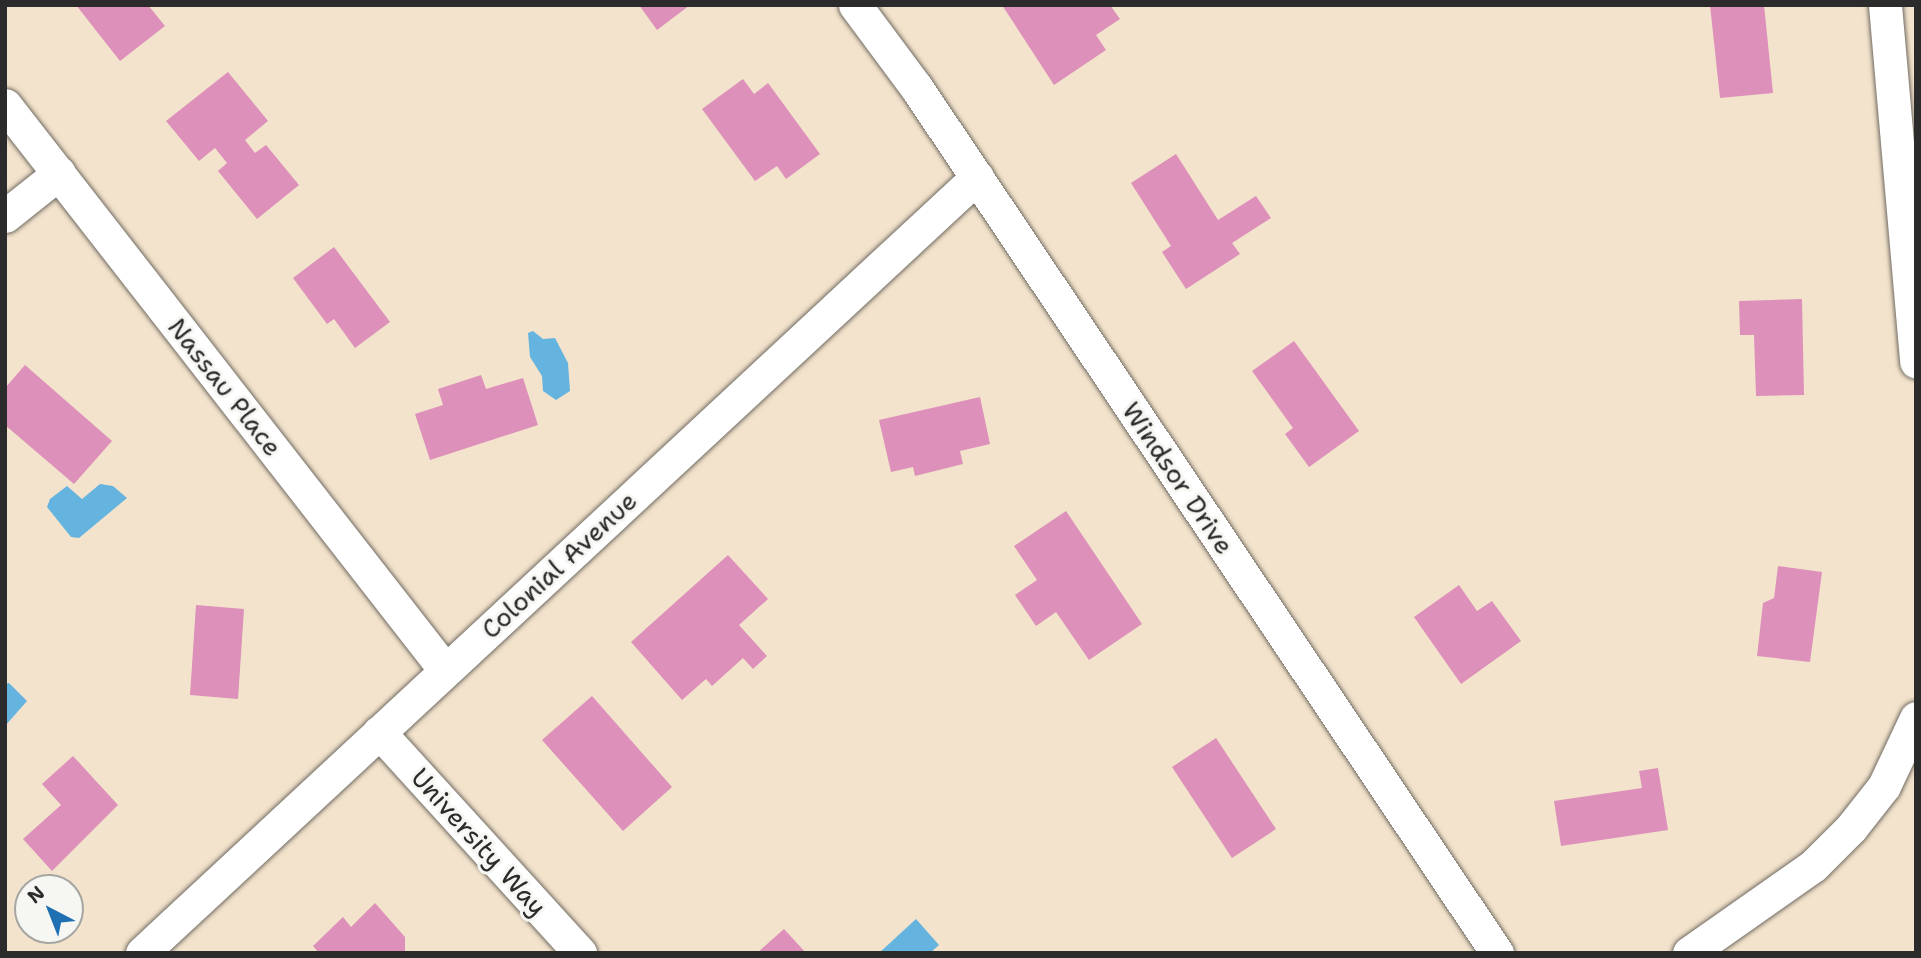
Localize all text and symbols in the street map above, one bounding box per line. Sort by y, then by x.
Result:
street label: Nassau Place [161,312,289,462]
street label: Windsor Drive [1116,396,1240,560]
street label: Colonial Avenue [475,485,643,645]
street label: University Way [405,762,553,922]
north arrow [14,874,84,944]
text: N [22,880,50,909]

